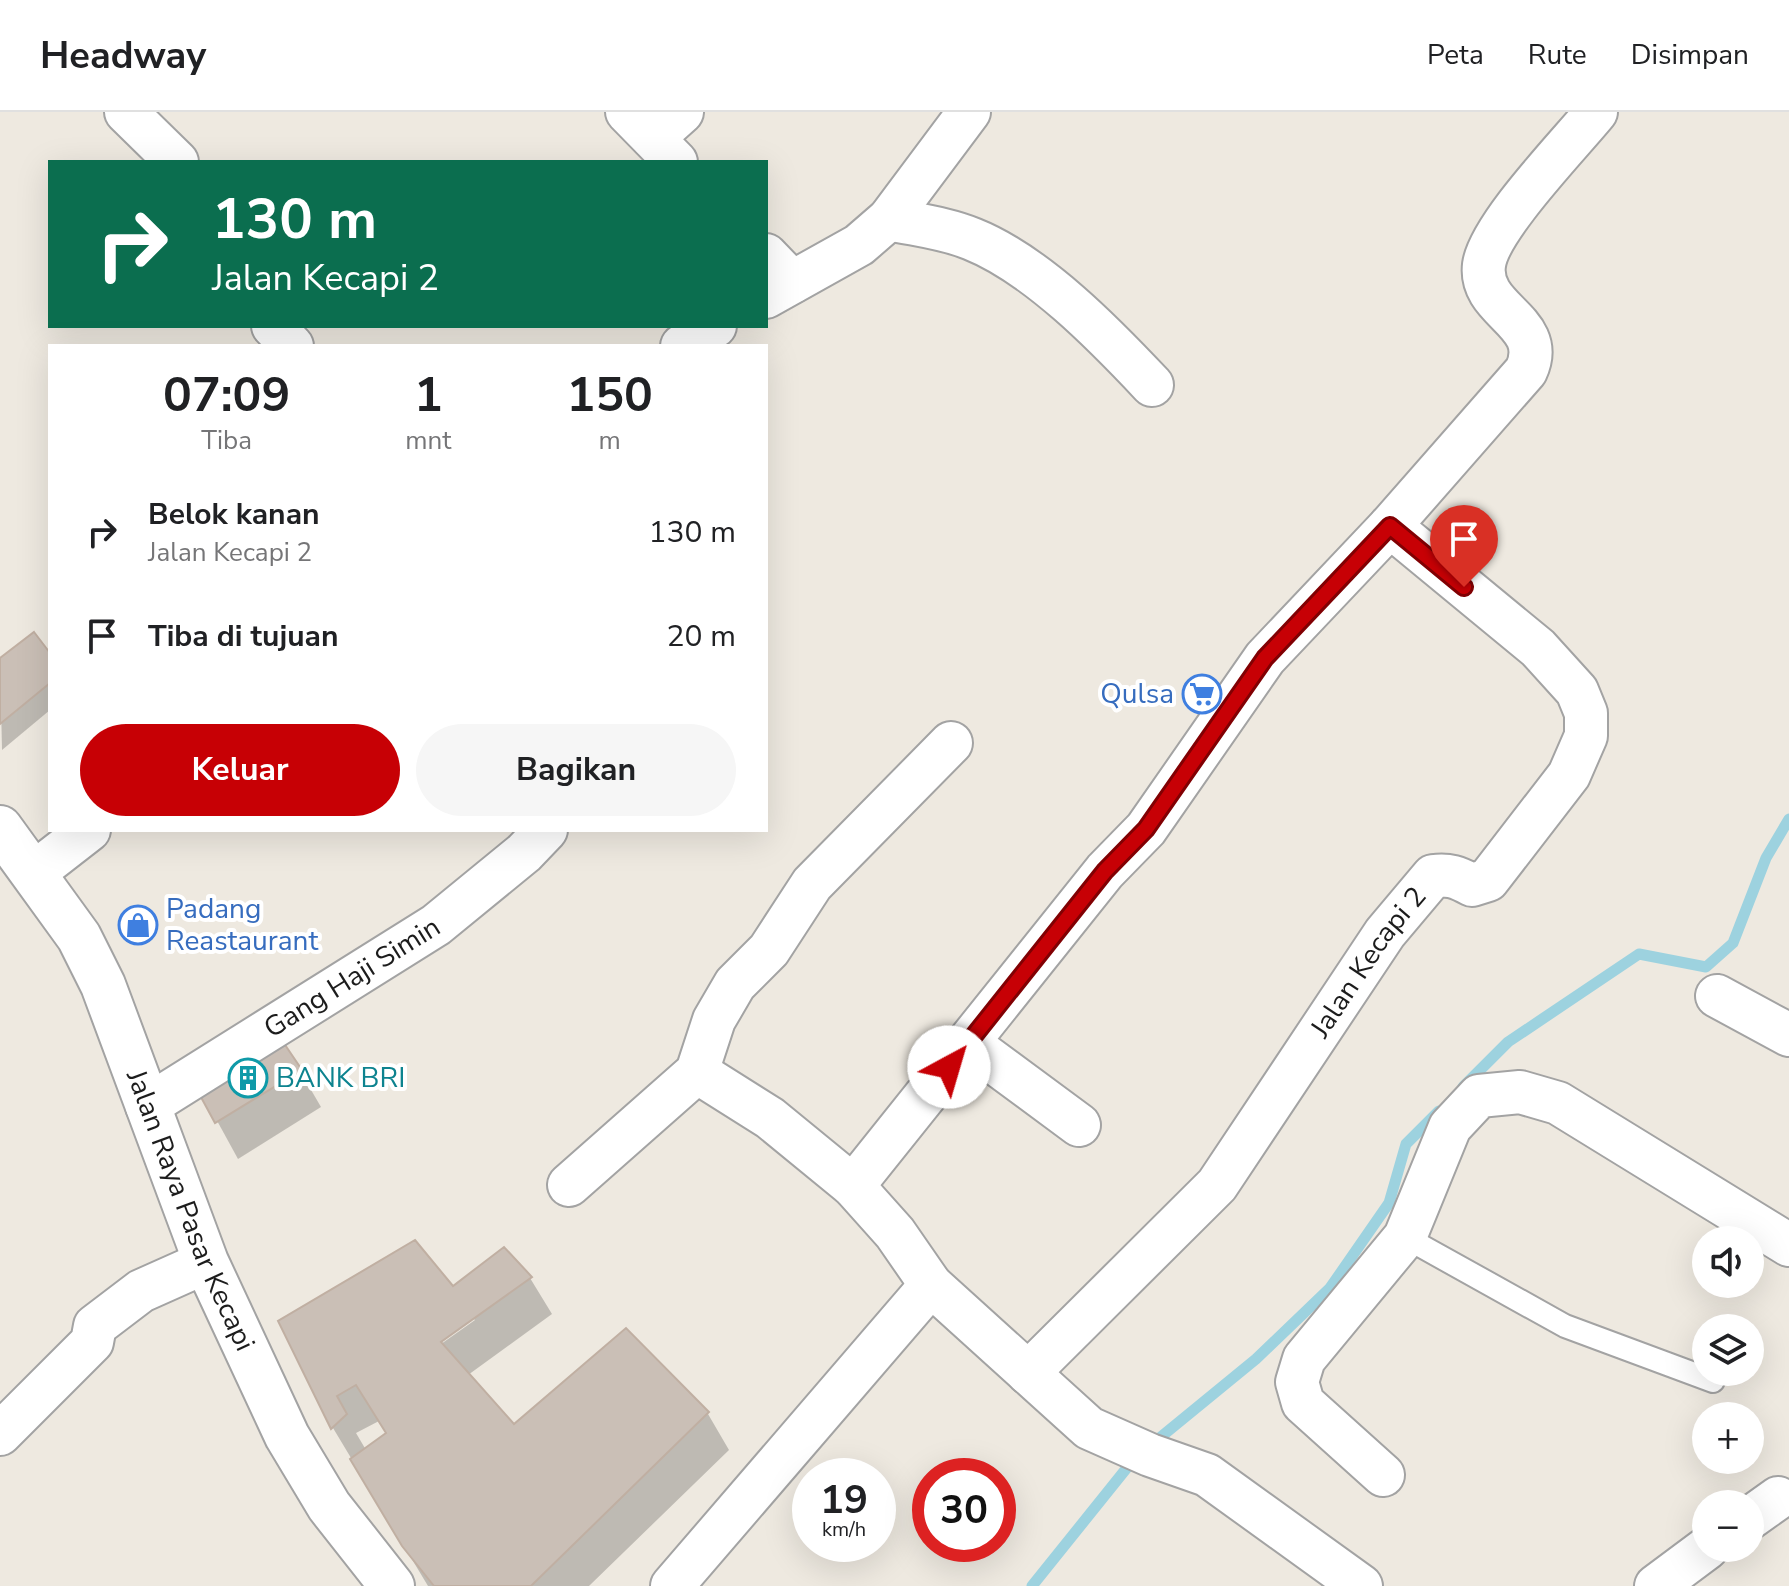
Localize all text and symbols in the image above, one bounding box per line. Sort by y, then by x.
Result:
text: Headway [40,30,206,81]
text: Peta [1427,36,1484,74]
text: Rute [1528,36,1587,74]
text: Disimpan [1631,36,1749,74]
text: 130 m [212,181,377,258]
icon: right [80,192,184,296]
text: Jalan Kecapi 2 [212,254,439,303]
text: 07:09 [163,362,290,428]
text: 1 [414,362,443,428]
text: 150 [566,362,653,428]
text: Tiba [201,423,252,458]
text: mnt [405,423,451,458]
text: m [599,423,621,458]
text: Belok kanan [148,494,320,535]
pin [1430,505,1498,587]
icon: right [80,510,124,554]
text: 130 m [649,512,736,553]
icon: arrive [1442,517,1486,561]
text: Jalan Kecapi 2 [148,535,312,570]
icon: arrive [80,614,124,658]
text: Tiba di tujuan [148,616,339,657]
text: 20 m [667,616,736,657]
supermarket icon: Qulsa [1181,673,1223,715]
place label: Qulsa [1100,675,1174,713]
button: Keluar [80,724,400,816]
button: Bagikan [416,724,736,816]
street label: Jalan Kecapi 2 [1301,879,1435,1046]
place label: Padang Reastaurant [166,890,318,960]
shop icon: Padang Reastaurant [117,904,159,946]
street label: Gang Haji Simin [257,908,447,1047]
position arrow [907,1025,991,1109]
building icon: BANK BRI [227,1057,269,1099]
place label: BANK BRI [276,1059,405,1097]
street label: Jalan Raya Pasar Kecapi [117,1063,264,1357]
map controls [1692,1226,1764,1562]
button: sound [1692,1226,1764,1298]
button: layers [1692,1314,1764,1386]
button: + [1692,1402,1764,1474]
speed limit sign: 30 [912,1458,1016,1562]
text: 19 [820,1473,868,1527]
button: − [1692,1490,1764,1562]
text: km/h [822,1516,866,1543]

